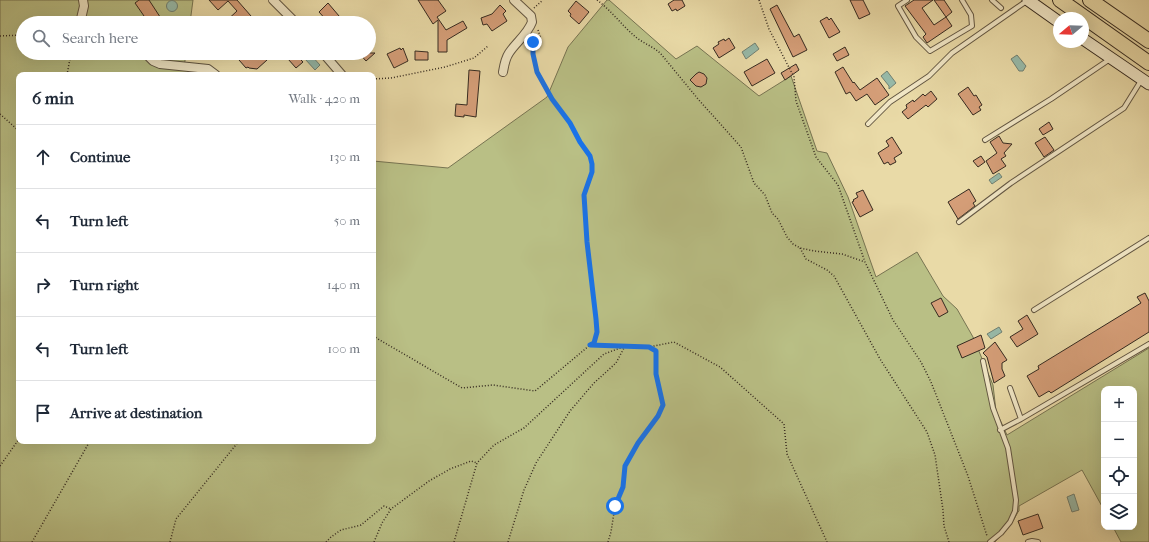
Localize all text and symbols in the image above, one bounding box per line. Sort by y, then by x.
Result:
north arrow [1053,12,1089,48]
search box [16,16,376,60]
icon: search [30,27,52,49]
text: Search here [62,29,138,47]
route end [524,33,542,51]
text: 6 min [32,88,74,108]
text: Walk · 420 m [288,91,360,106]
icon: ahead [32,146,54,168]
text: Continue [70,148,130,166]
text: 130 m [329,149,360,164]
icon: left [32,210,54,232]
text: Turn left [70,212,128,230]
text: 50 m [334,213,360,228]
icon: right [32,274,54,296]
text: Turn right [70,276,139,294]
text: 140 m [327,277,360,292]
icon: left [32,338,54,360]
text: Turn left [70,340,128,358]
text: 100 m [327,341,360,356]
map controls [1101,386,1137,530]
button: + [1101,386,1137,422]
icon: arrive [32,402,54,424]
text: Arrive at destination [70,404,202,422]
button: − [1101,422,1137,458]
button: locate [1101,458,1137,494]
button: layers [1101,494,1137,530]
route start [606,497,624,515]

